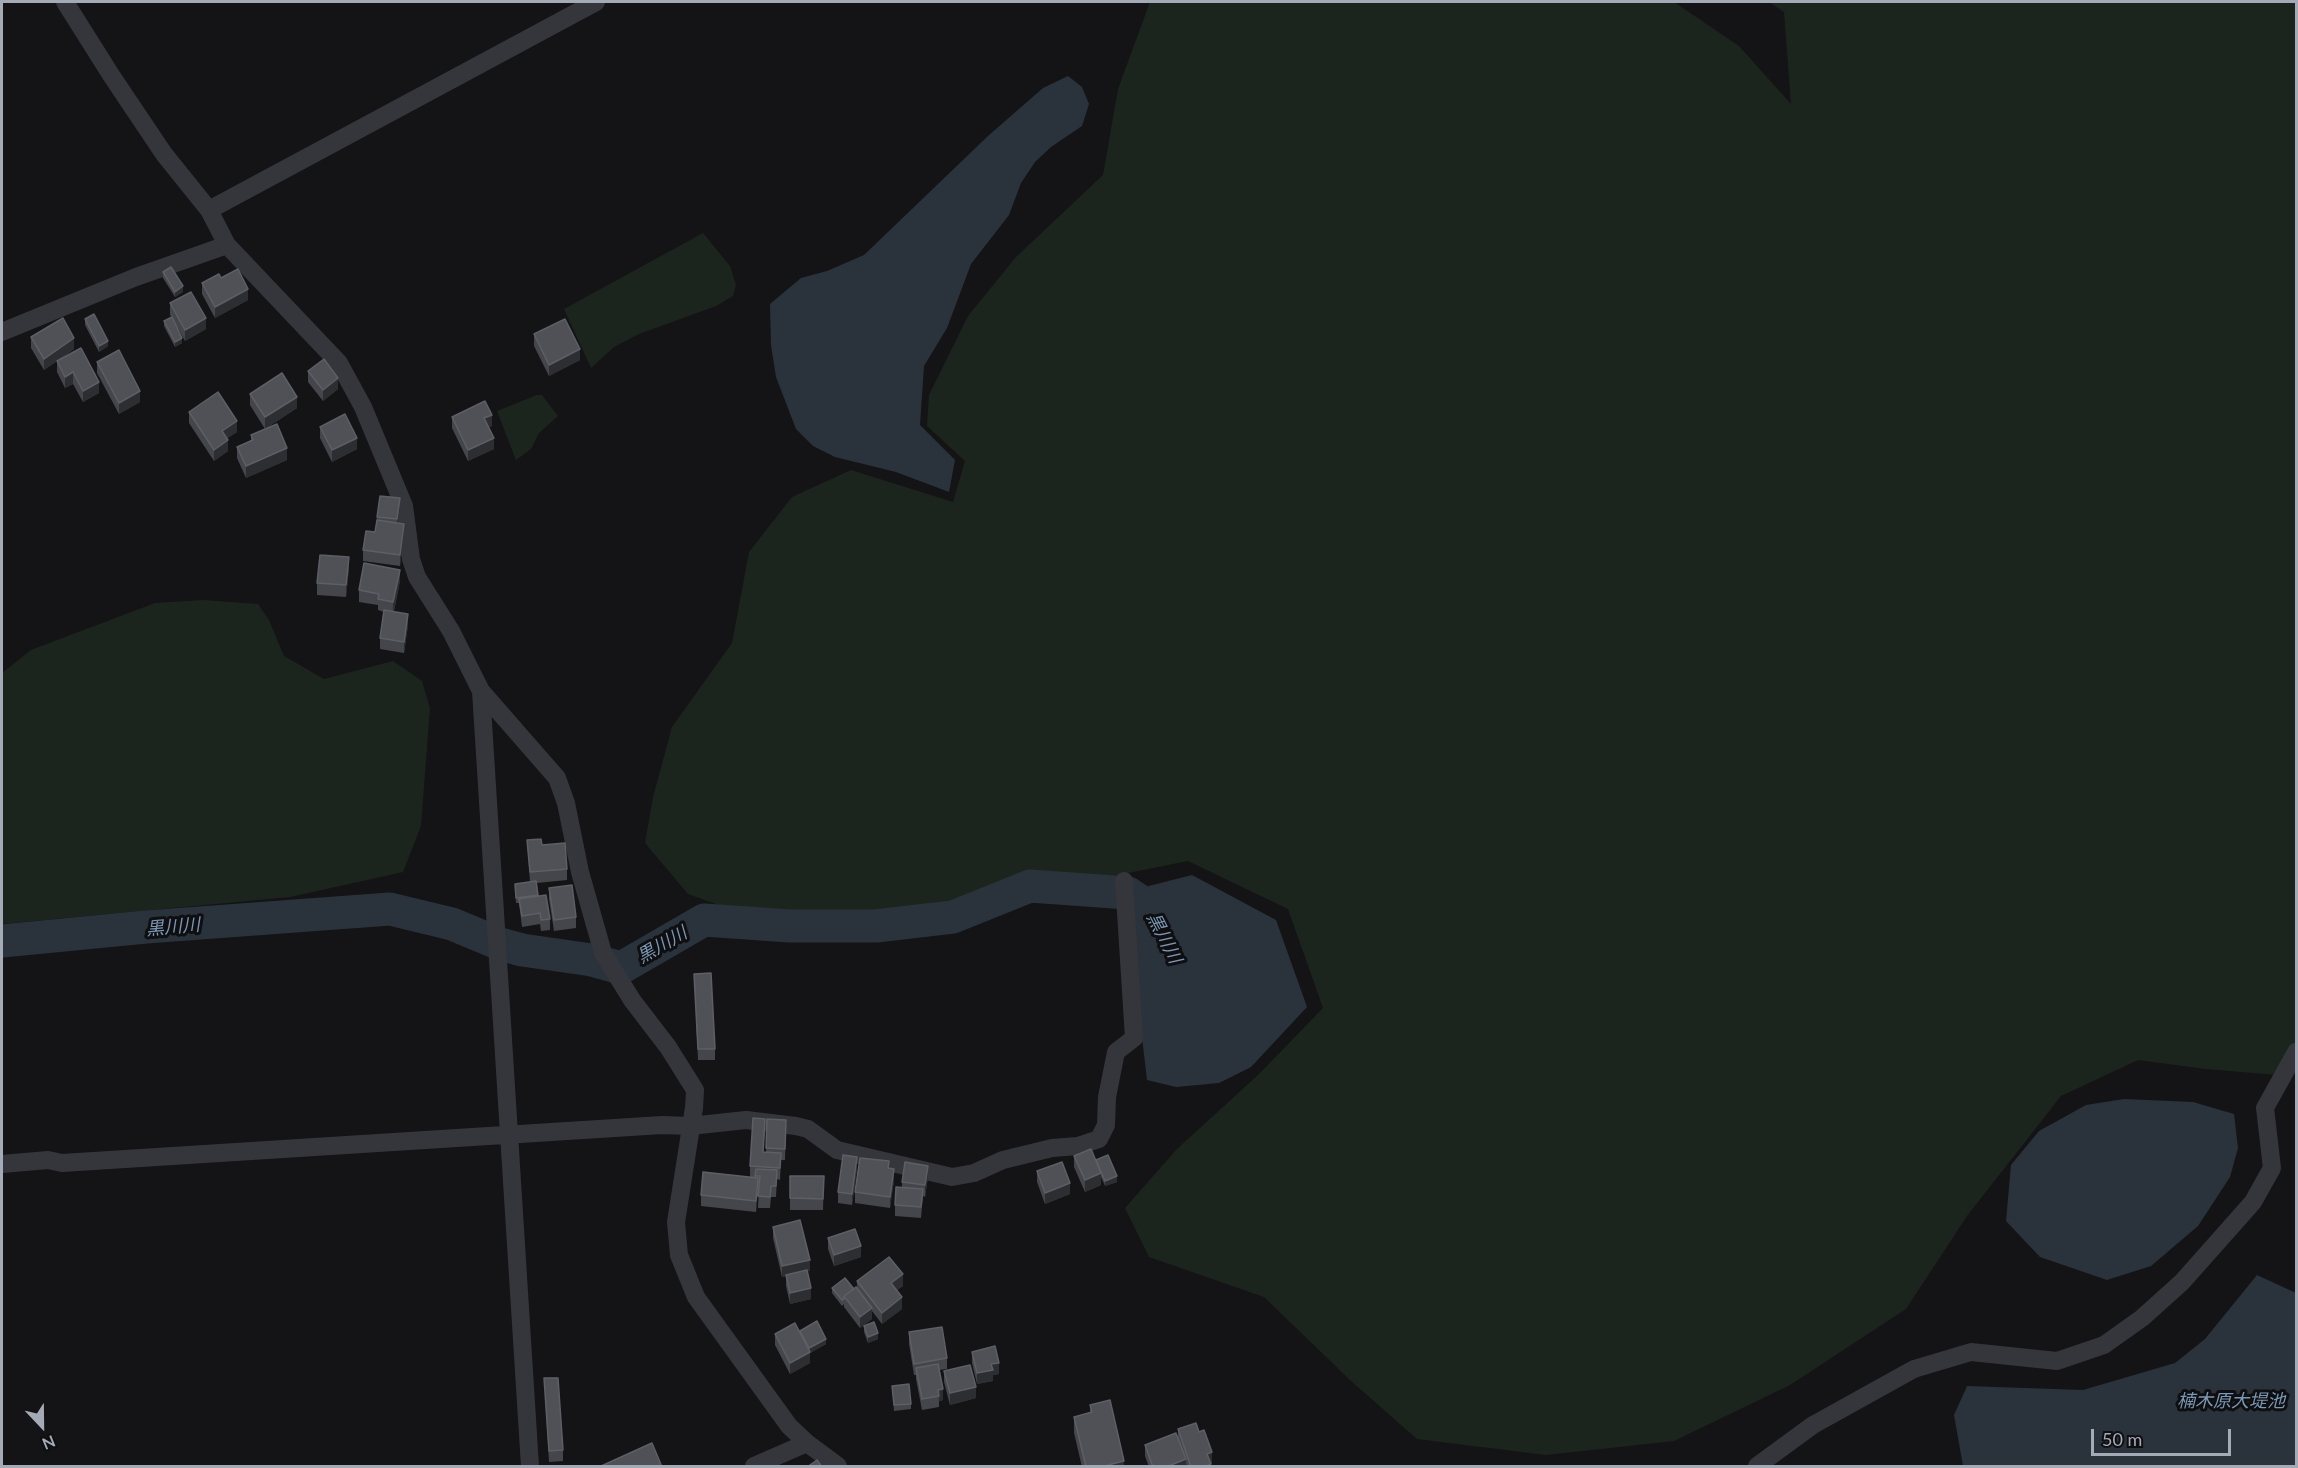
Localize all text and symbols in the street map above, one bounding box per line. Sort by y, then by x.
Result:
water label: 黒川川 [1142,909,1186,967]
water label: 黒川川 [145,914,201,940]
water label: 黒川川 [633,922,691,968]
water label: 楠木原大堤池 [2177,1390,2285,1412]
north arrow [12,1396,72,1456]
scale bar [2094,1417,2234,1455]
text: 50 m [2102,1428,2142,1450]
text: N [40,1432,58,1454]

